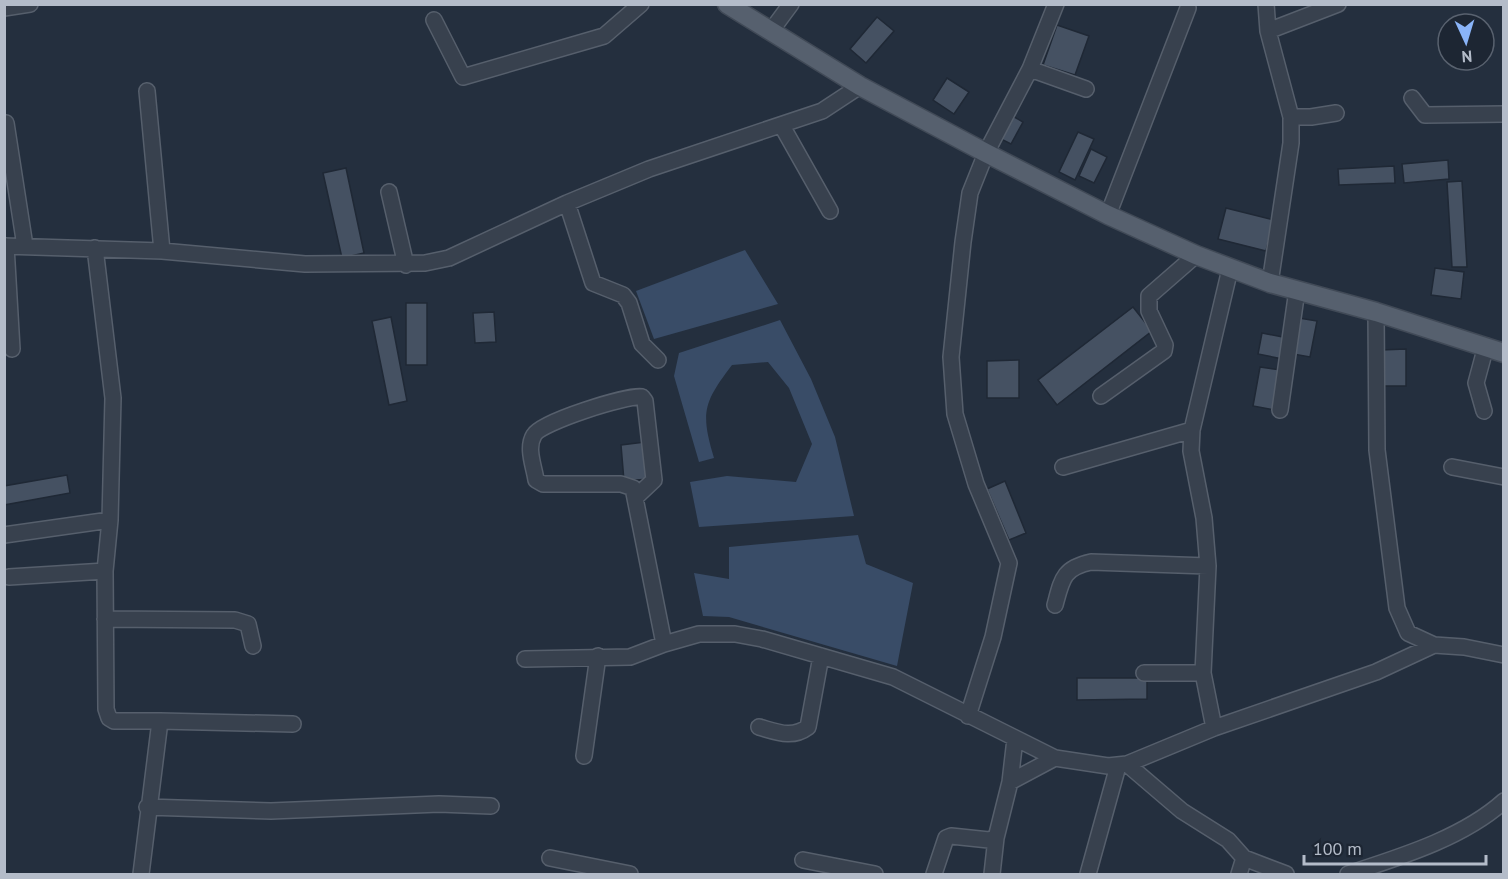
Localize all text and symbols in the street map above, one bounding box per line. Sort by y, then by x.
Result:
north arrow [1436,12,1496,72]
text: N [1461,47,1473,67]
scale bar [1304,828,1486,866]
text: 100 m [1313,837,1362,860]

